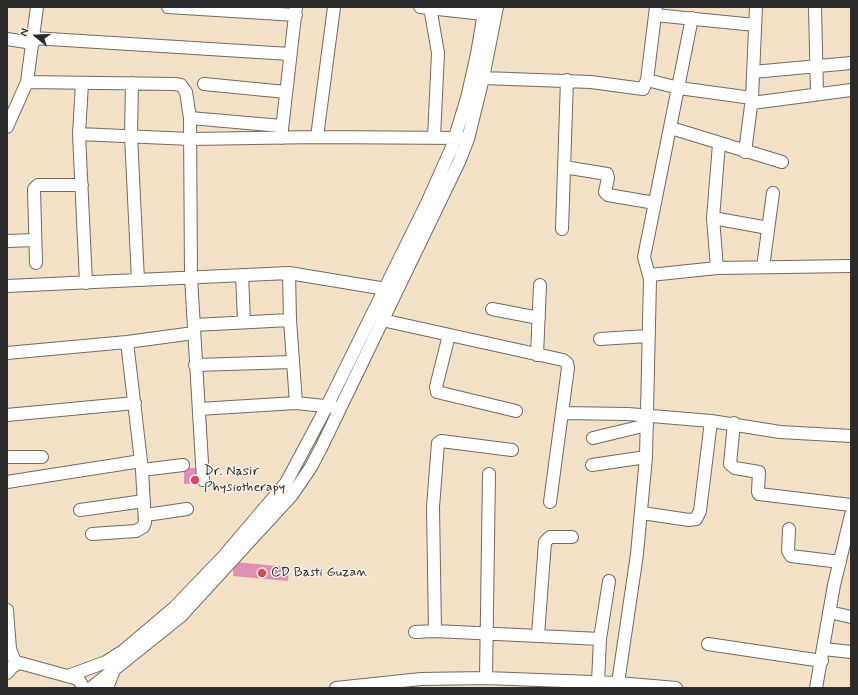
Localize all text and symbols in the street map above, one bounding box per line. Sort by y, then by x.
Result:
north arrow [16,16,56,56]
text: N [17,27,32,38]
place label: Dr. Nasir Physiotherapy [204,464,285,496]
marker: Dr. Nasir Physiotherapy [189,474,201,486]
place label: CD Basti Guzan [271,565,367,581]
marker: CD Basti Guzan [256,567,268,579]

